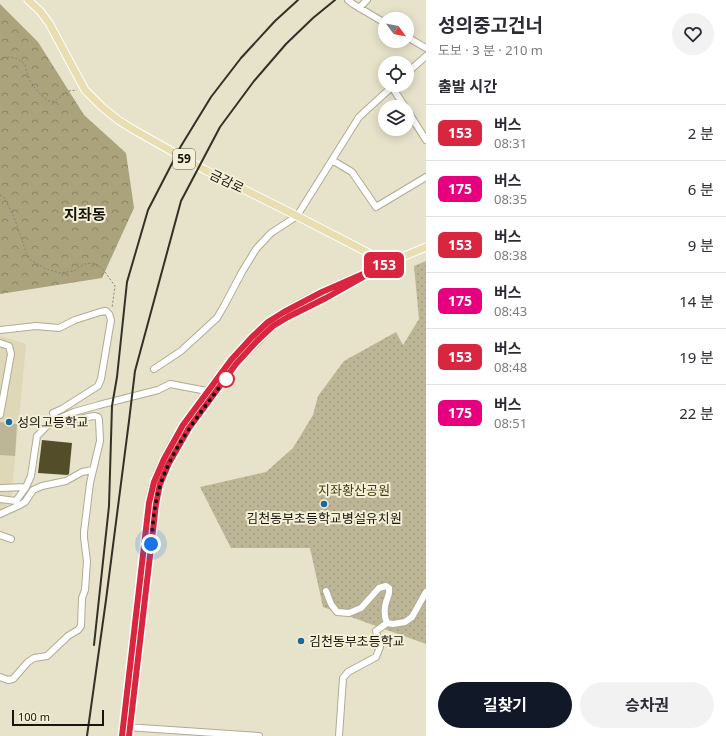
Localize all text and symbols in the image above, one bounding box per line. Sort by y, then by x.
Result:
north arrow [378,12,414,48]
map controls [378,12,414,136]
text: 성의중고건너 [438,12,543,38]
button: heart [672,13,714,55]
text: 도보 · 3 분 · 210 m [438,41,543,59]
button: locate [378,56,414,92]
text: 출발 시간 [438,76,497,96]
button: layers [378,100,414,136]
text: 버스 [494,114,522,134]
text: 153 [448,123,472,142]
text: 2 분 [688,123,714,143]
text: 08:31 [494,134,527,152]
road number: 59 [173,149,195,169]
street label: 금감로 [207,165,247,197]
text: 버스 [494,170,522,190]
text: 175 [448,179,472,198]
text: 6 분 [688,179,714,199]
text: 08:35 [494,190,527,208]
district label: 지좌동 [64,204,106,224]
text: 버스 [494,226,522,246]
text: 153 [448,235,472,254]
text: 9 분 [688,235,714,255]
text: 08:38 [494,246,527,264]
line badge: 153 [361,252,407,278]
text: 153 [372,255,396,274]
text: 버스 [494,282,522,302]
text: 175 [448,291,472,310]
text: 14 분 [679,291,714,311]
text: 08:43 [494,302,527,320]
text: 버스 [494,338,522,358]
text: 153 [448,347,472,366]
text: 19 분 [679,347,714,367]
text: 08:48 [494,358,527,376]
unlabelled marker [217,370,235,388]
text: 버스 [494,394,522,414]
text: 175 [448,403,472,422]
text: 22 분 [679,403,714,423]
place label: 성의고등학교 [17,413,89,431]
text: 08:51 [494,414,527,432]
marker: 성의고등학교 [4,417,14,427]
park label: 지좌황산공원 [318,481,390,499]
marker: 김천동부초등학교병설유치원 [319,499,329,509]
place label: 김천동부초등학교병설유치원 [246,509,402,527]
your location [141,534,161,554]
place label: 김천동부초등학교 [309,632,405,650]
marker: 김천동부초등학교 [296,636,306,646]
button: 길찾기 [438,682,572,728]
button: 승차권 [580,682,714,728]
scale bar [12,708,104,727]
text: 100 m [18,709,50,724]

